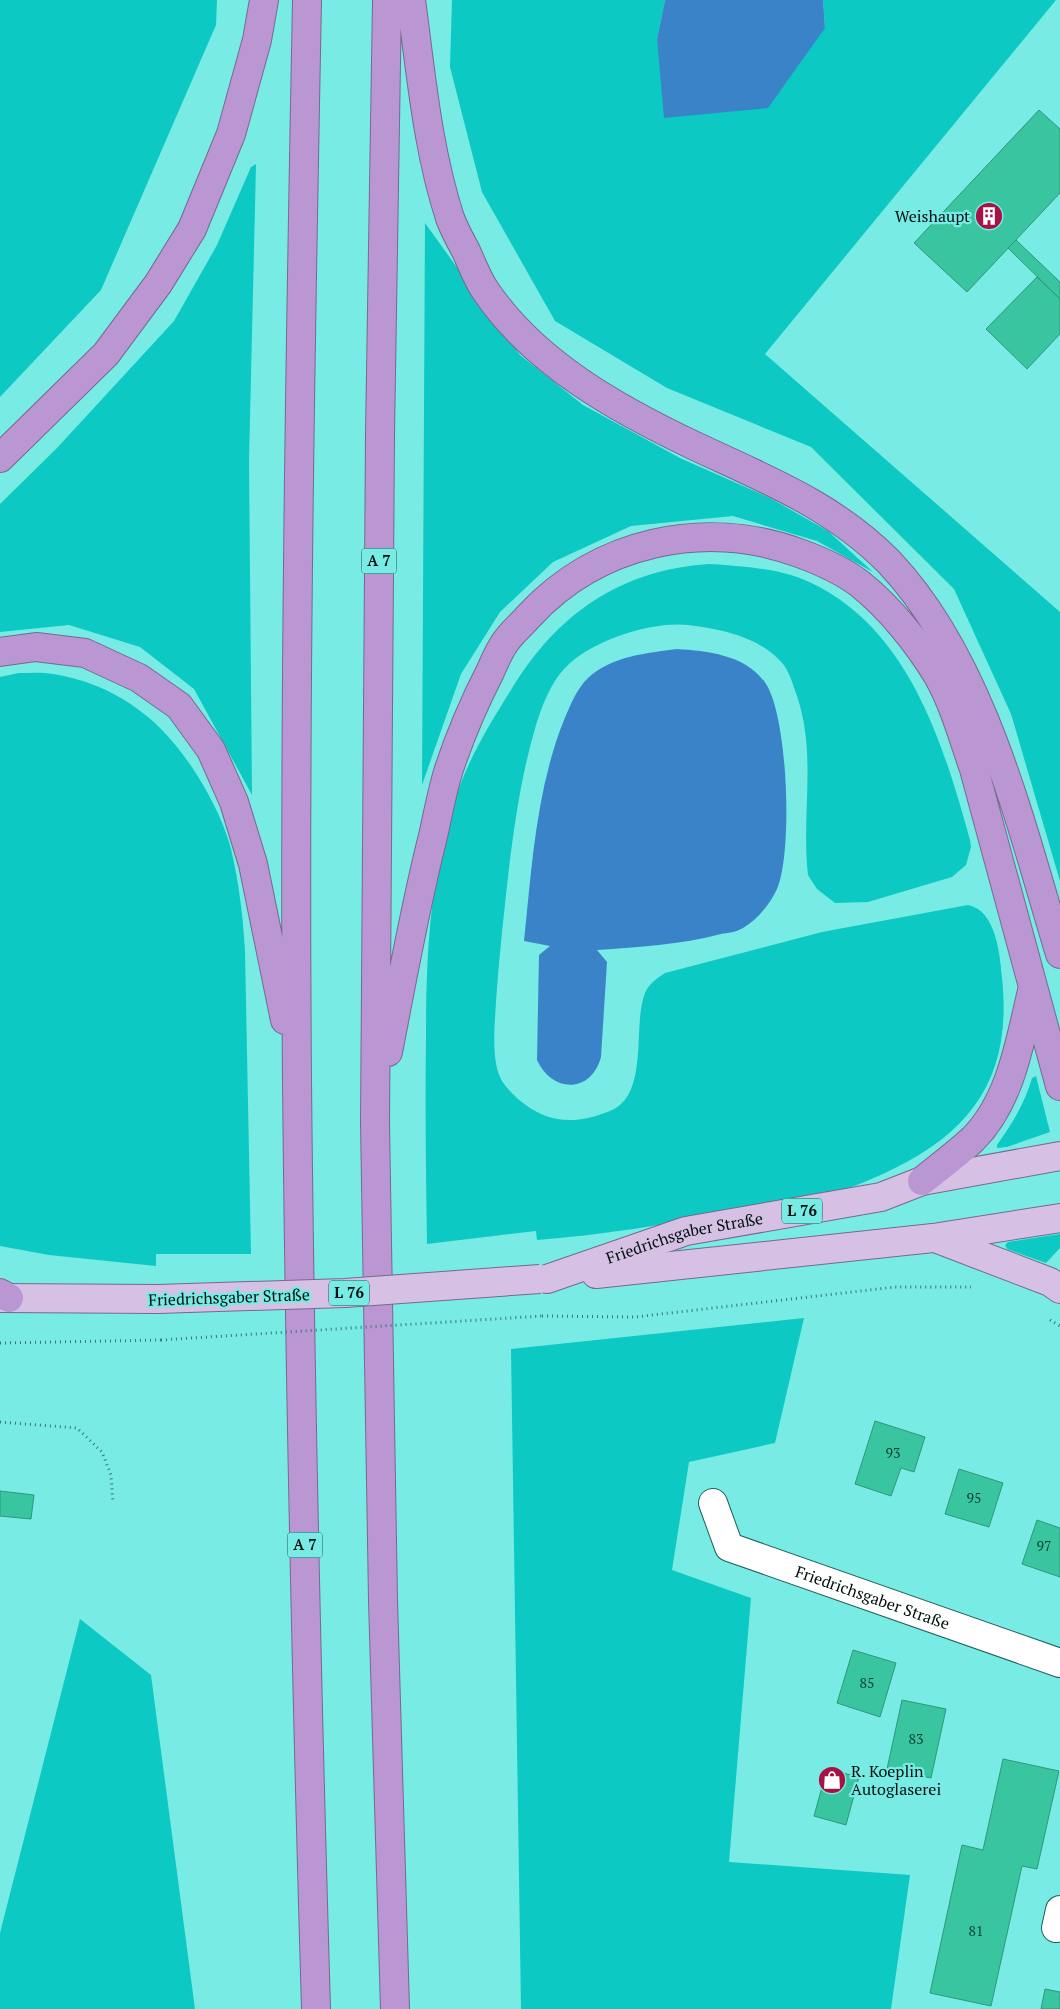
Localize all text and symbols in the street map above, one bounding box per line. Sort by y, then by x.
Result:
building icon: Weishaupt [974,201,1004,231]
place label: Weishaupt [895,205,970,227]
road number: A 7 [362,548,396,574]
road number: L 76 [782,1198,822,1224]
street label: Friedrichsgaber Straße [603,1207,765,1269]
road number: L 76 [329,1280,369,1306]
street label: Friedrichsgaber Straße [148,1283,310,1311]
house number: 93 [886,1443,900,1462]
house number: 95 [967,1488,981,1507]
road number: A 7 [288,1532,322,1558]
house number: 97 [1037,1536,1051,1555]
street label: Friedrichsgaber Straße [793,1560,953,1634]
house number: 85 [860,1673,874,1692]
house number: 83 [909,1729,923,1748]
place label: R. Koeplin Autoglaserei [851,1760,941,1800]
shop icon: R. Koeplin Autoglaserei [817,1765,847,1795]
house number: 81 [969,1921,983,1940]

